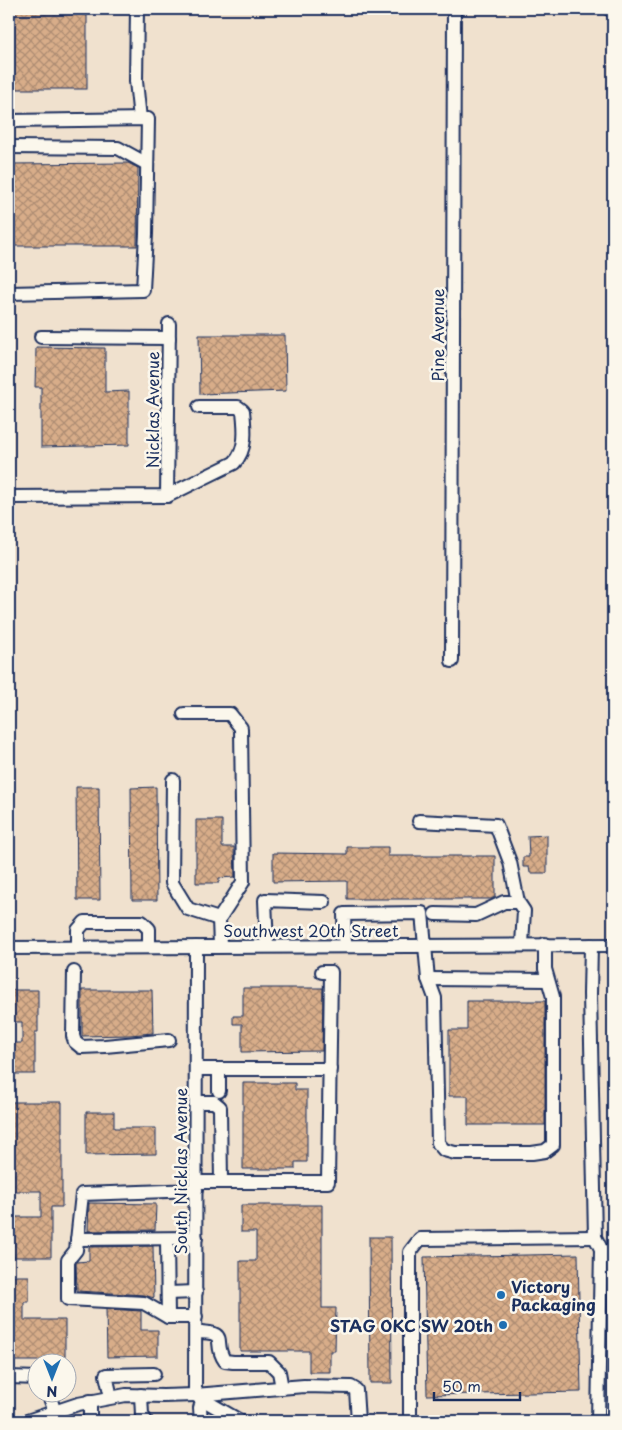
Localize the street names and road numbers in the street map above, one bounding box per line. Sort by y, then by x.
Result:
street label: Pine Avenue [425,288,449,382]
street label: Nicklas Avenue [140,351,164,469]
street label: Southwest 20th Street [223,918,399,942]
street label: South Nicklas Avenue [168,1088,192,1254]

